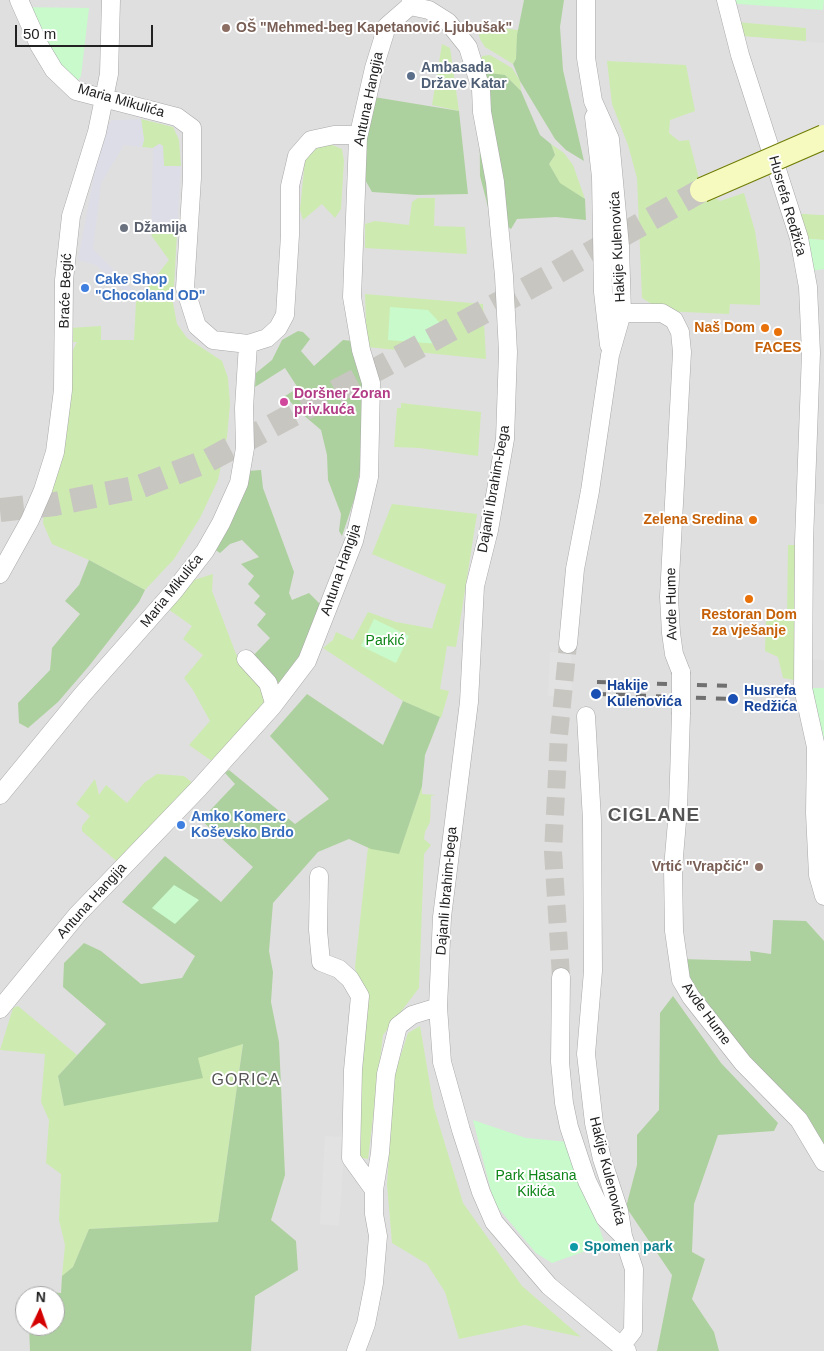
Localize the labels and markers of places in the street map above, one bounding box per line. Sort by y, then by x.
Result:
place label: OŠ "Mehmed-beg Kapetanović Ljubušak" [236,20,512,36]
marker: OŠ "Mehmed-beg Kapetanović Ljubušak" [220,22,232,34]
place label: Ambasada Države Katar [421,60,507,92]
marker: Ambasada Države Katar [405,70,417,82]
place label: Džamija [134,220,187,236]
marker: Džamija [118,222,130,234]
place label: Cake Shop "Chocoland OD" [95,272,205,304]
marker: Cake Shop "Chocoland OD" [79,282,91,294]
place label: Naš Dom [694,320,755,336]
marker: Naš Dom [759,322,771,334]
marker: FACES [772,326,784,338]
place label: FACES [755,340,801,356]
place label: Doršner Zoran priv.kuća [294,386,390,418]
marker: Doršner Zoran priv.kuća [278,396,290,408]
place label: Zelena Sredina [643,512,743,528]
marker: Zelena Sredina [747,514,759,526]
marker: Restoran Dom za vješanje [743,593,755,605]
place label: Restoran Dom za vješanje [701,607,797,640]
place label: Hakije Kulenovića [607,678,682,710]
place label: Husrefa Redžića [744,683,797,716]
marker: Hakije Kulenovića [589,687,603,701]
marker: Husrefa Redžića [726,692,740,706]
place label: Amko Komerc Koševsko Brdo [191,809,294,842]
marker: Amko Komerc Koševsko Brdo [175,819,187,831]
place label: Vrtić "Vrapčić" [652,859,749,875]
marker: Vrtić "Vrapčić" [753,861,765,873]
place label: Spomen park [584,1239,673,1255]
marker: Spomen park [568,1241,580,1253]

